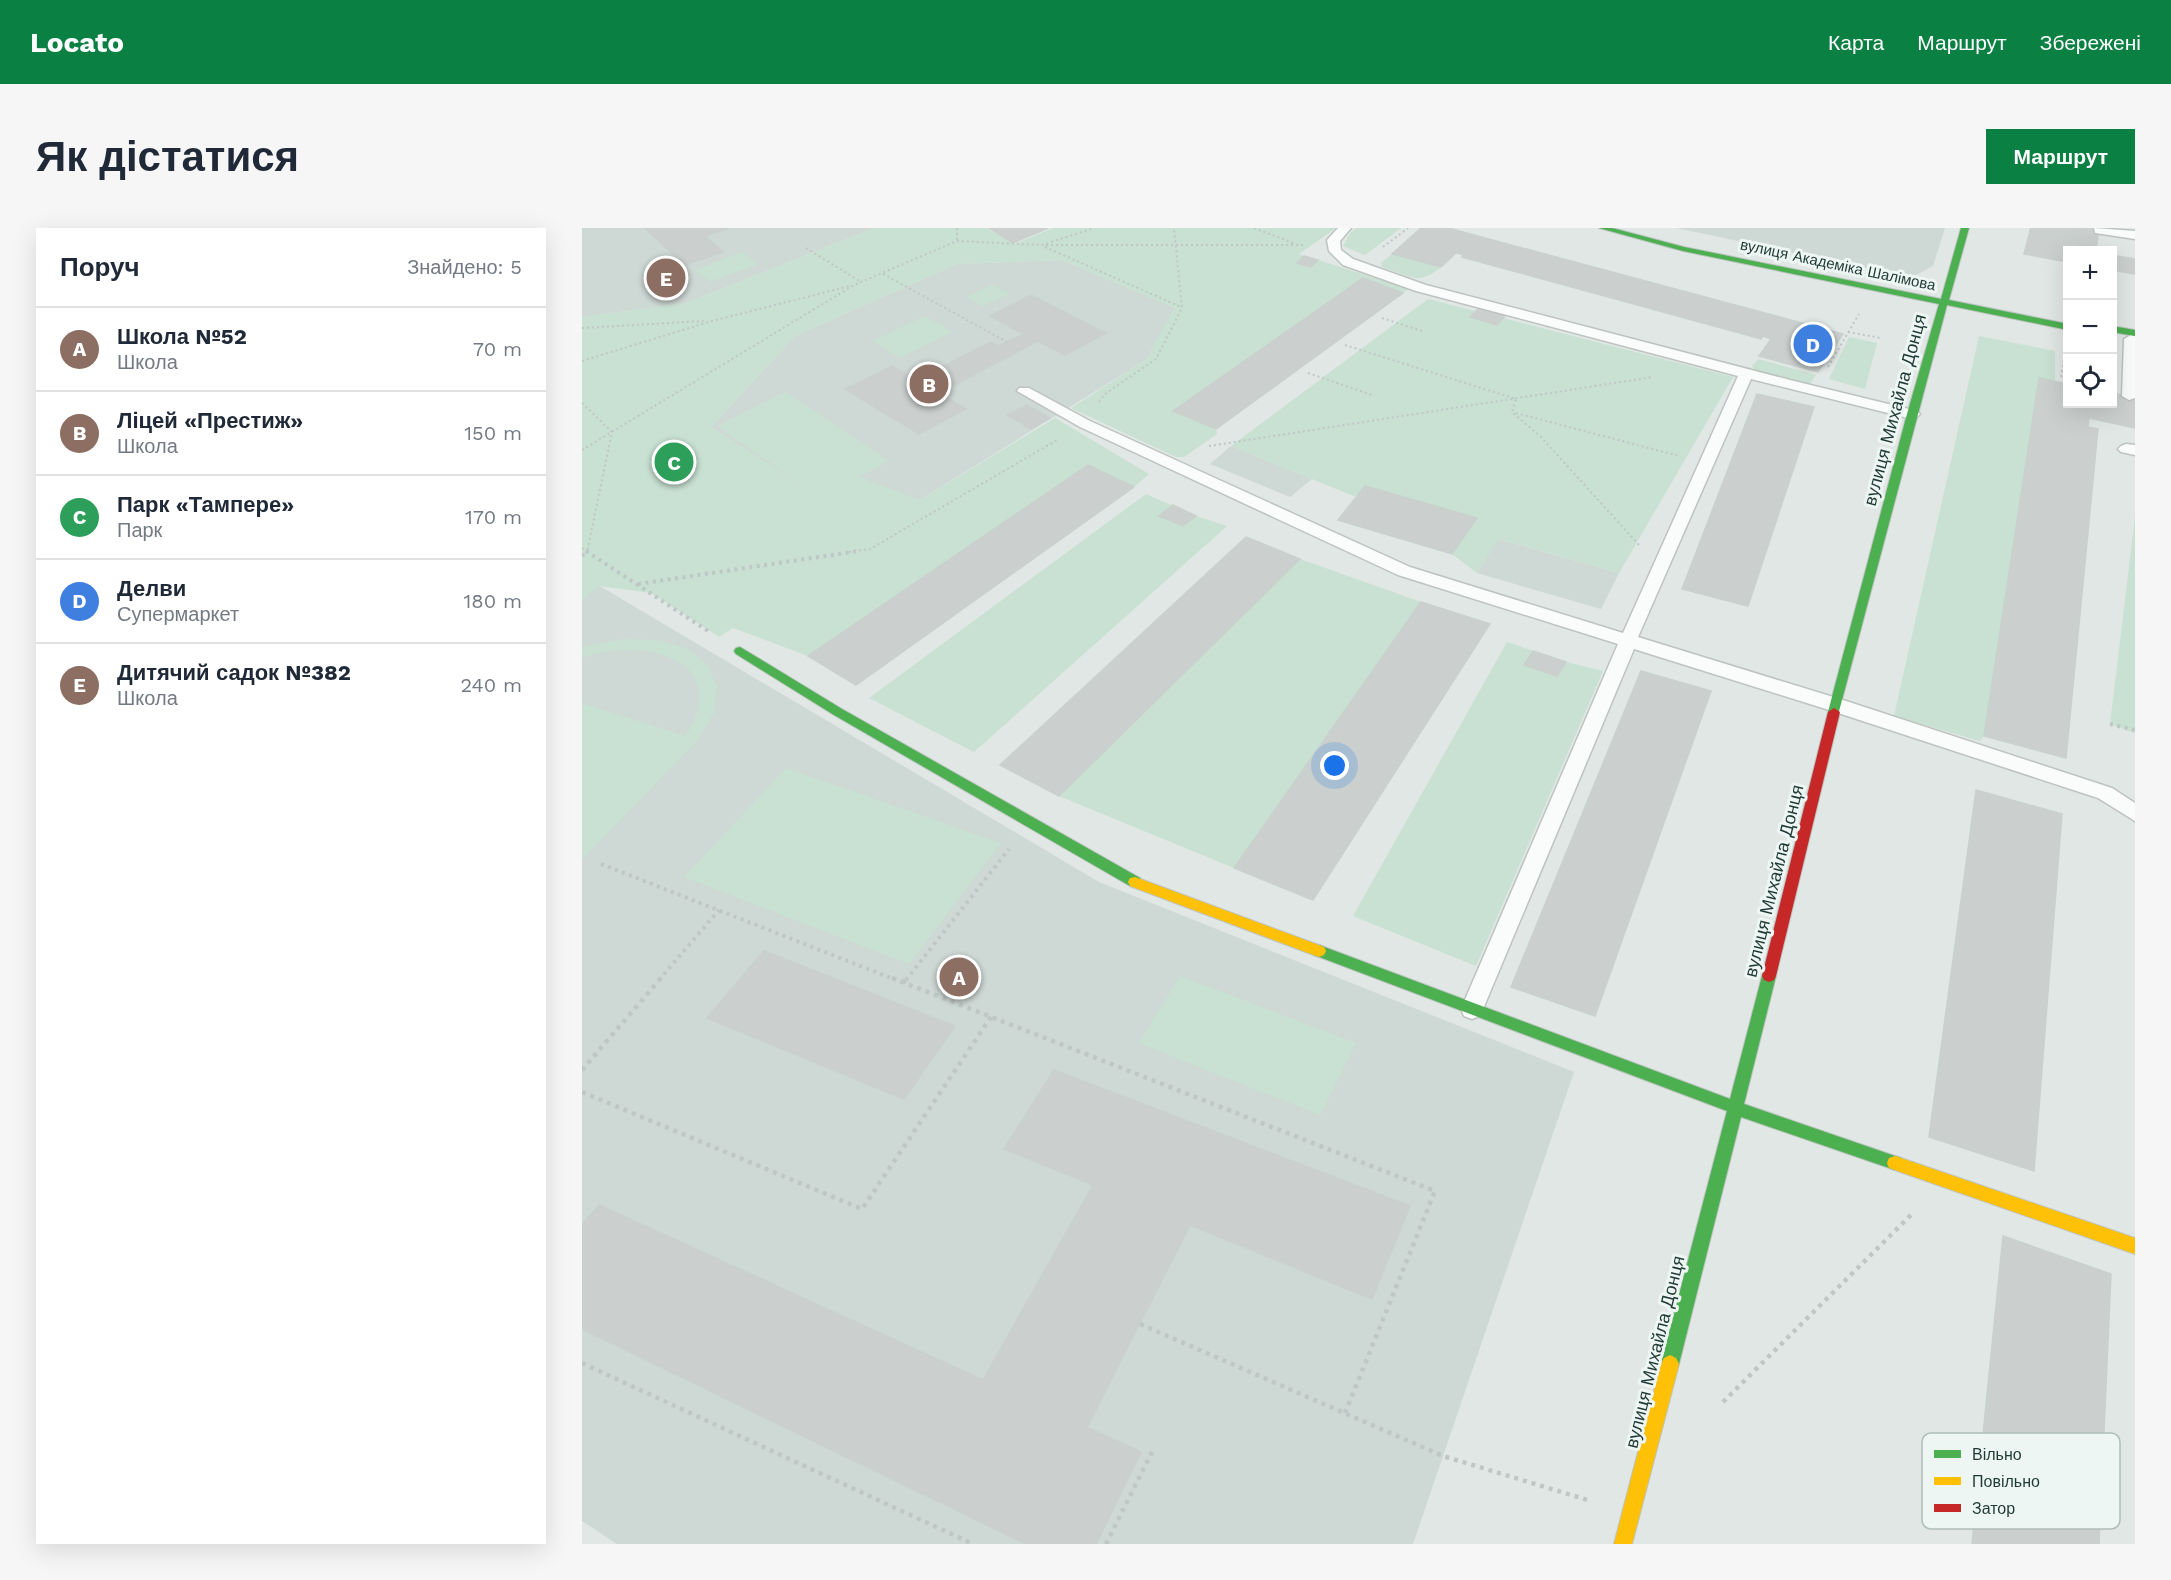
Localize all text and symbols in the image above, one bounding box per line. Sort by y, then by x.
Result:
text: Locato [30,26,124,59]
text: Карта [1828,30,1884,55]
text: Маршрут [1917,30,2007,55]
text: Збережені [2040,30,2141,55]
button: Маршрут [1986,129,2135,184]
text: Як дістатися [36,132,299,181]
street label: вулиця Академіка Шалімова [1739,236,1938,295]
map controls [2063,246,2117,408]
button: + [2063,246,2117,300]
text: Поруч [60,252,140,282]
text: Знайдено: 5 [407,255,522,279]
pin: E [646,256,686,300]
button: − [2063,300,2117,354]
street label: вулиця Михайла Донця [1859,312,1930,508]
pin: D [1794,322,1832,366]
text: Школа №52 [117,324,247,349]
text: A [73,337,86,361]
text: 70 m [473,337,522,361]
text: Школа [117,350,178,374]
button: locate [2063,354,2117,408]
pin: B [910,362,948,406]
text: Ліцей «Престиж» [117,408,303,433]
text: B [73,421,86,445]
text: 150 m [464,421,522,445]
text: Школа [117,434,178,458]
pin: C [654,440,694,484]
text: Парк «Тампере» [117,492,294,517]
text: C [73,505,86,529]
text: 170 m [465,505,522,529]
text: Парк [117,518,162,542]
text: Делви [117,576,186,601]
text: D [72,589,87,613]
text: 180 m [464,589,522,613]
text: Супермаркет [117,602,239,626]
text: Дитячий садок №382 [117,660,351,685]
text: E [73,673,86,697]
text: 240 m [460,673,522,697]
text: Школа [117,686,178,710]
your location [1320,751,1349,780]
street label: вулиця Михайла Донця [1739,783,1808,979]
pin: A [940,954,979,999]
street label: вулиця Михайла Донця [1620,1254,1689,1450]
legend [1922,1433,2120,1529]
text: Вільно [1972,1445,2022,1464]
text: Повільно [1972,1472,2040,1491]
text: Затор [1972,1499,2015,1518]

